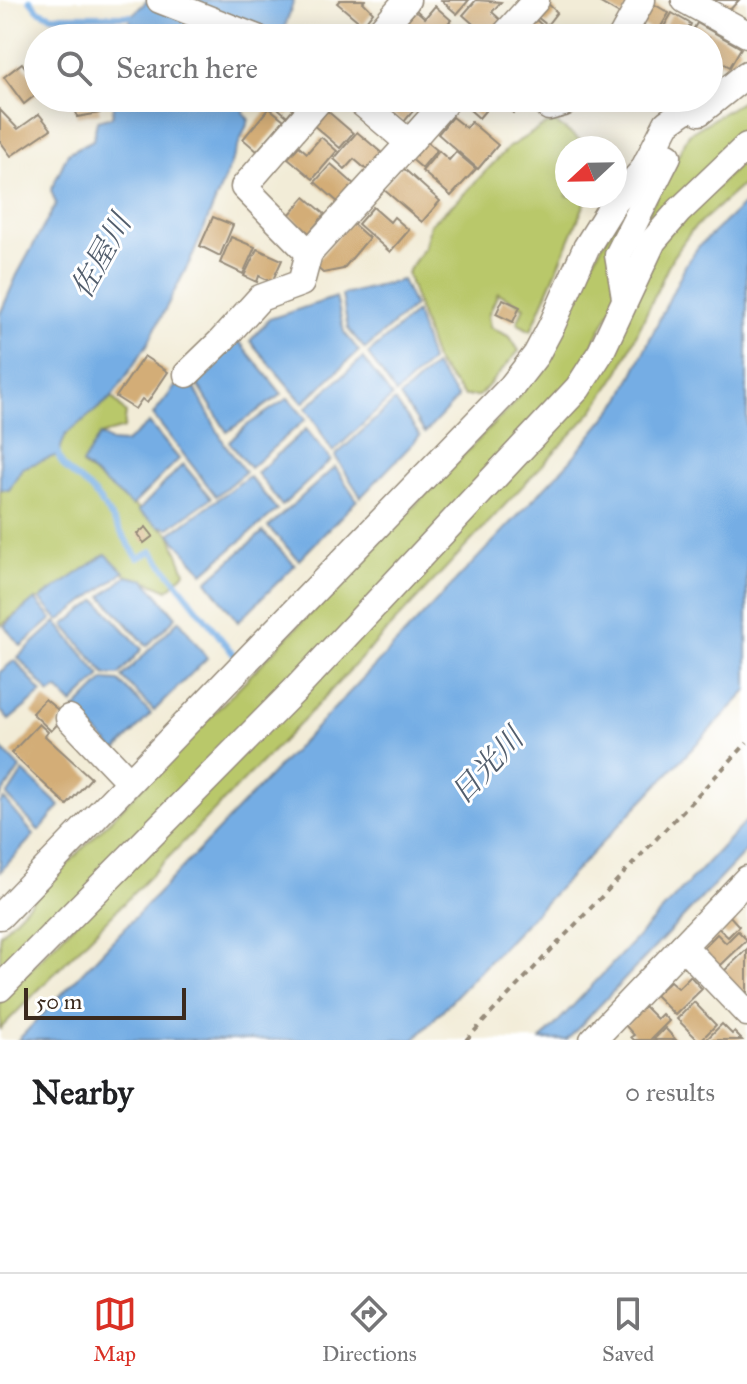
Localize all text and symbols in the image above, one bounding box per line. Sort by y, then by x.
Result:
search box [24,24,723,112]
icon: search [52,46,96,90]
text: Search here [116,50,258,86]
north arrow [555,136,627,208]
water label: 佐屋川 [63,205,140,304]
water label: 日光川 [443,719,533,811]
scale bar [24,984,186,1020]
text: 50 m [36,988,82,1015]
text: Nearby [32,1072,134,1113]
text: 0 results [625,1076,715,1108]
tab: Map [93,1292,137,1367]
tab: Directions [322,1292,417,1367]
tab: Saved [602,1292,654,1367]

